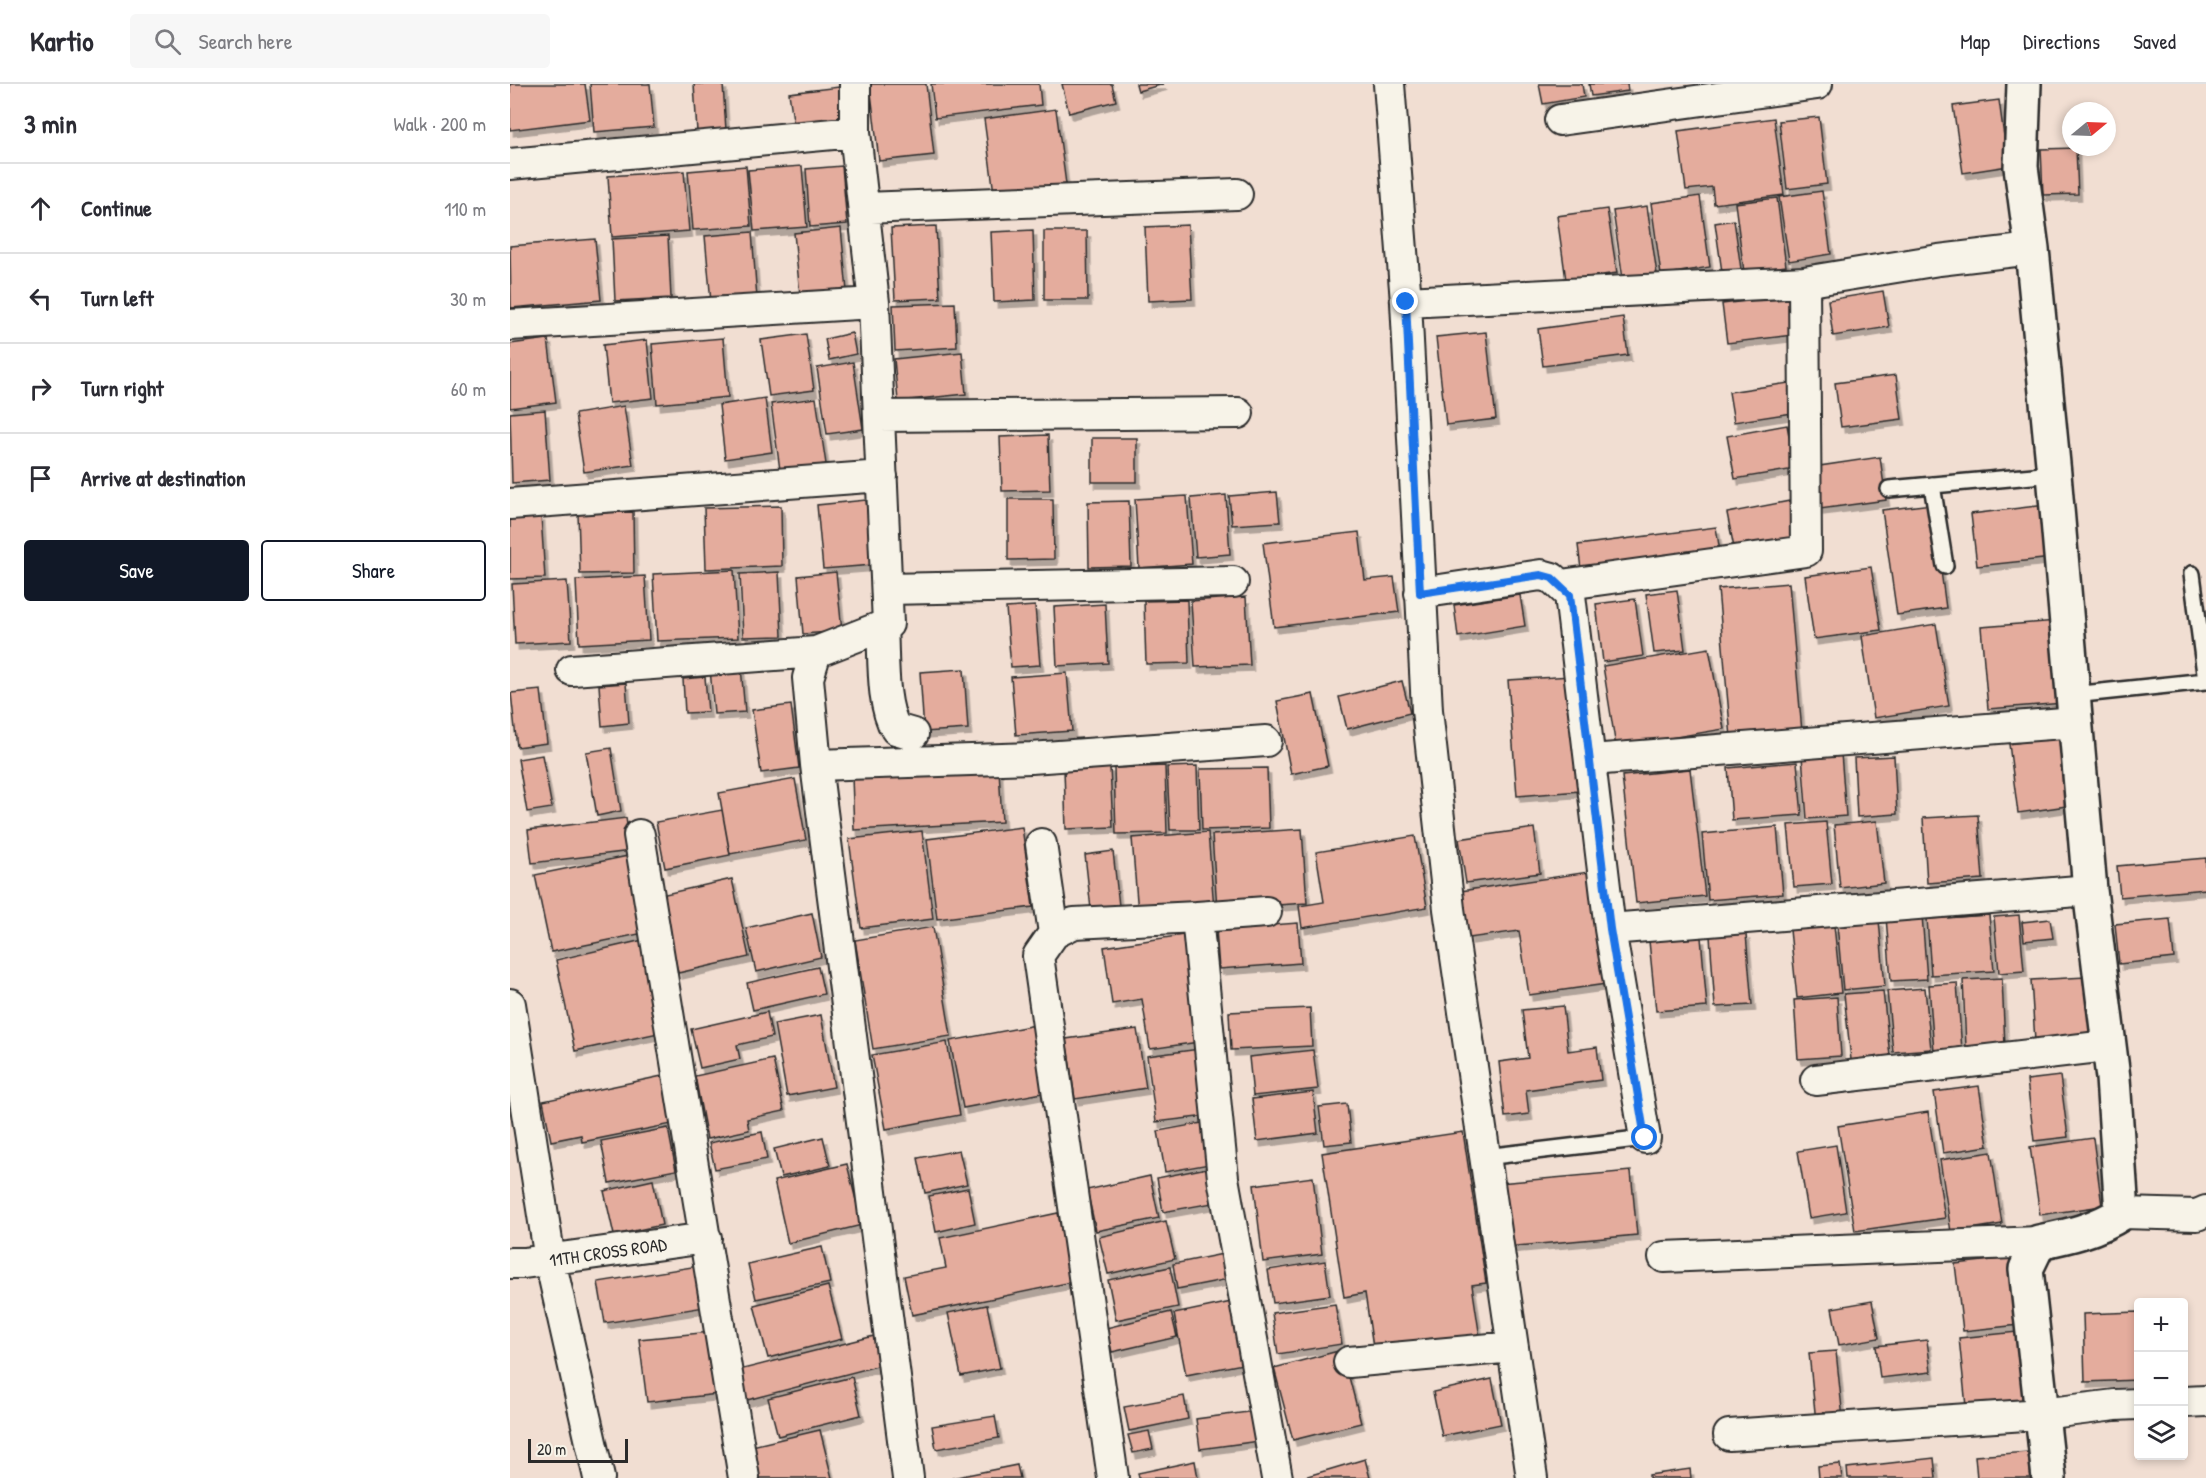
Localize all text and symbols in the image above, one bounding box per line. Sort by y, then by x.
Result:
search box [130,14,550,68]
text: Kartio [30,22,94,60]
icon: search [151,25,184,58]
text: Search here [199,26,293,56]
text: Map [1960,27,1990,56]
text: Directions [2023,27,2100,56]
text: Saved [2133,27,2176,56]
north arrow [2062,102,2116,156]
text: 3 min [24,106,77,141]
text: Walk · 200 m [394,110,486,137]
icon: ahead [24,192,57,225]
text: Continue [81,193,152,223]
text: 110 m [444,195,486,222]
icon: left [24,282,57,315]
text: Turn left [81,283,154,313]
text: 30 m [450,285,486,312]
route end [1392,288,1418,314]
icon: right [24,372,57,405]
text: Turn right [81,373,164,403]
text: 60 m [451,375,486,402]
icon: arrive [24,462,57,495]
text: Arrive at destination [81,463,246,493]
button: Save [24,540,249,601]
button: Share [261,540,486,601]
route start [1631,1124,1657,1150]
street label: 11TH CROSS ROAD [548,1231,669,1273]
map controls [2134,1298,2188,1460]
button: + [2134,1298,2188,1352]
button: − [2134,1352,2188,1406]
button: layers [2134,1406,2188,1460]
scale bar [528,1436,628,1464]
text: 20 m [537,1438,566,1460]

